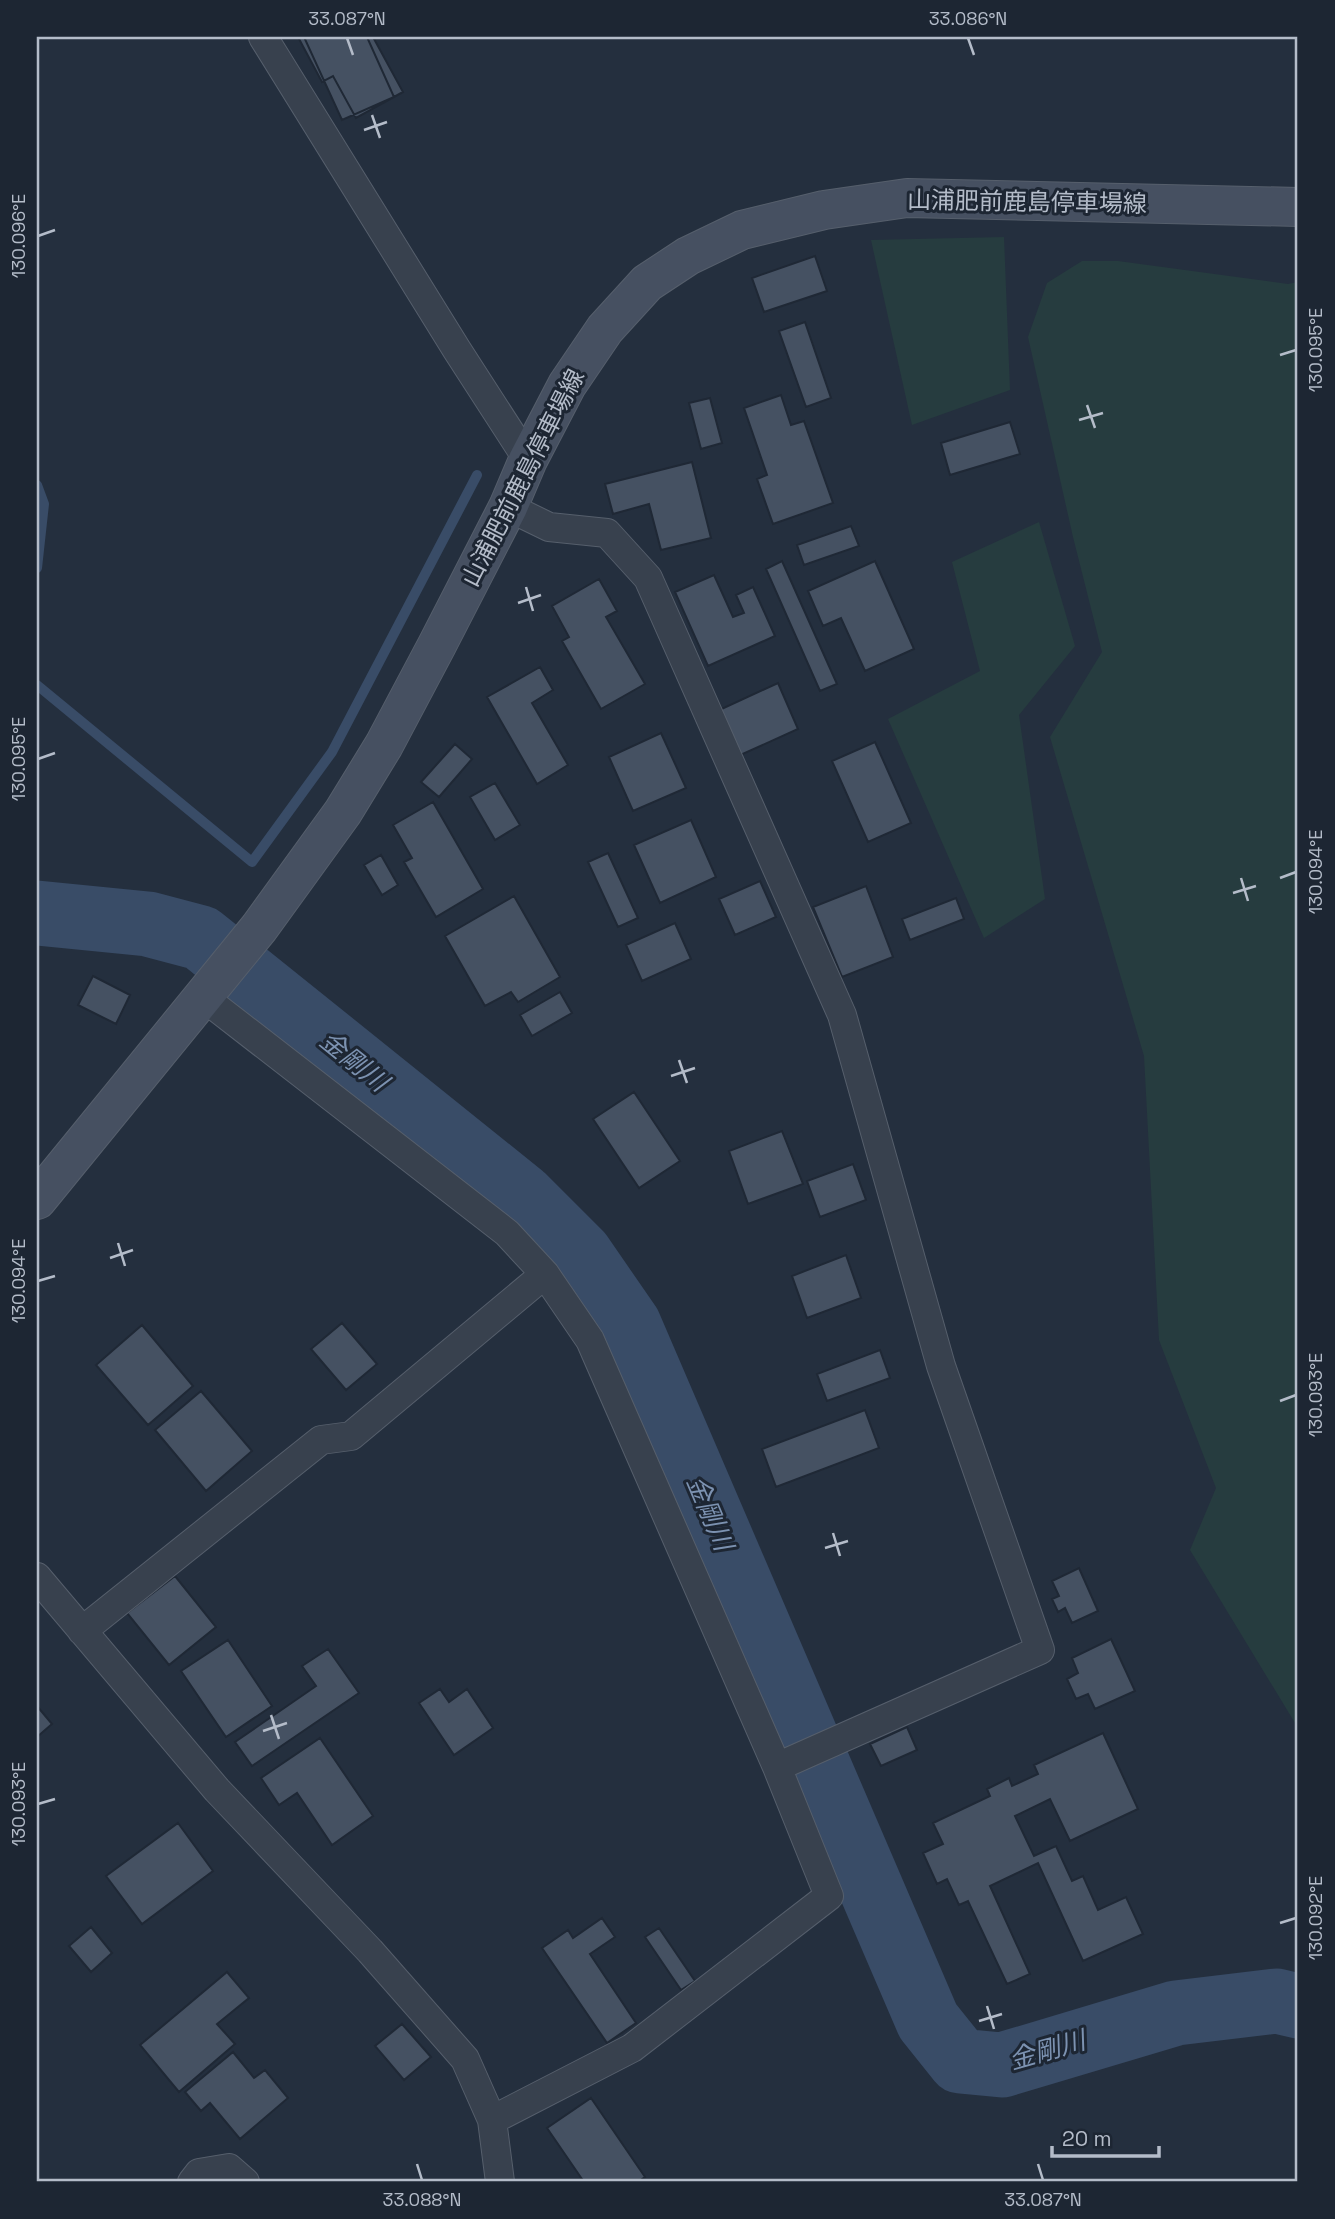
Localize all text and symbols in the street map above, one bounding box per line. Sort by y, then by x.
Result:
text: 33.087°N [308,7,386,30]
text: 33.086°N [929,7,1007,30]
street label: 山浦肥前鹿島停車場線 [907,184,1147,219]
text: 130.096°E [7,194,30,278]
text: 130.095°E [1304,308,1327,392]
street label: 山浦肥前鹿島停車場線 [454,364,591,592]
text: 130.095°E [7,717,30,801]
text: 130.094°E [1304,830,1327,914]
water label: 金剛川 [313,1023,397,1101]
text: 130.094°E [7,1239,30,1323]
text: 130.093°E [1304,1353,1327,1437]
water label: 金剛川 [679,1470,742,1558]
text: 130.093°E [7,1762,30,1846]
text: 130.092°E [1304,1876,1327,1960]
water label: 金剛川 [1005,2022,1092,2077]
scale bar [1052,2114,1158,2158]
text: 20 m [1062,2125,1112,2152]
text: 33.088°N [383,2188,461,2211]
text: 33.087°N [1004,2188,1082,2211]

